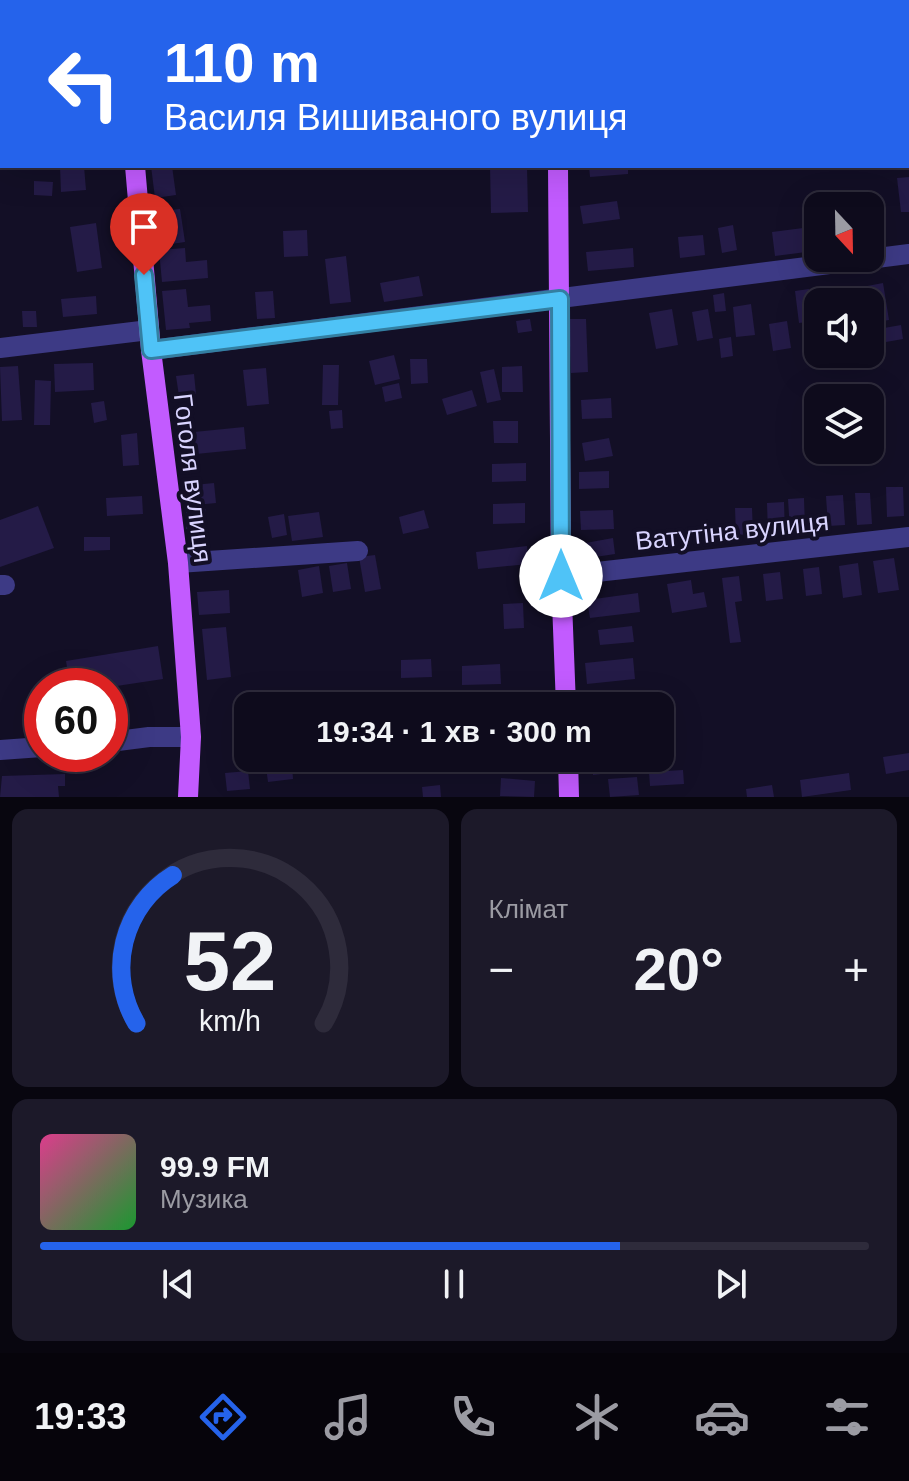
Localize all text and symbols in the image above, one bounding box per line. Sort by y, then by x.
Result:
text: 110 m [164,31,320,94]
icon: left [32,32,136,136]
text: Василя Вишиваного вулиця [164,97,628,138]
north arrow [804,192,884,272]
map controls [804,192,884,464]
pin [110,193,178,275]
icon: arrive [122,205,166,249]
button: sound [804,288,884,368]
button: layers [804,384,884,464]
street label: Гоголя вулиця [168,392,218,564]
street label: Ватутіна вулиця [634,506,830,556]
position arrow [519,534,603,618]
speed limit sign: 60 [24,668,128,772]
text: 19:34 · 1 хв · 300 m [316,715,592,748]
text: Клімат [489,894,568,924]
text: 52 [184,915,277,1008]
text: 20° [633,936,724,1003]
text: − [489,945,514,994]
text: + [843,945,869,994]
text: km/h [199,1005,261,1037]
text: 99.9 FM [160,1150,270,1183]
text: Музика [160,1184,248,1214]
icon: previous [156,1262,200,1306]
icon: pause [432,1262,476,1306]
icon: next [709,1262,753,1306]
icon: directions [195,1389,251,1445]
icon: music [320,1389,376,1445]
icon: phone [445,1389,501,1445]
icon: climate [569,1389,625,1445]
icon: car [694,1389,750,1445]
icon: filters [819,1389,875,1445]
text: 19:33 [34,1396,126,1437]

